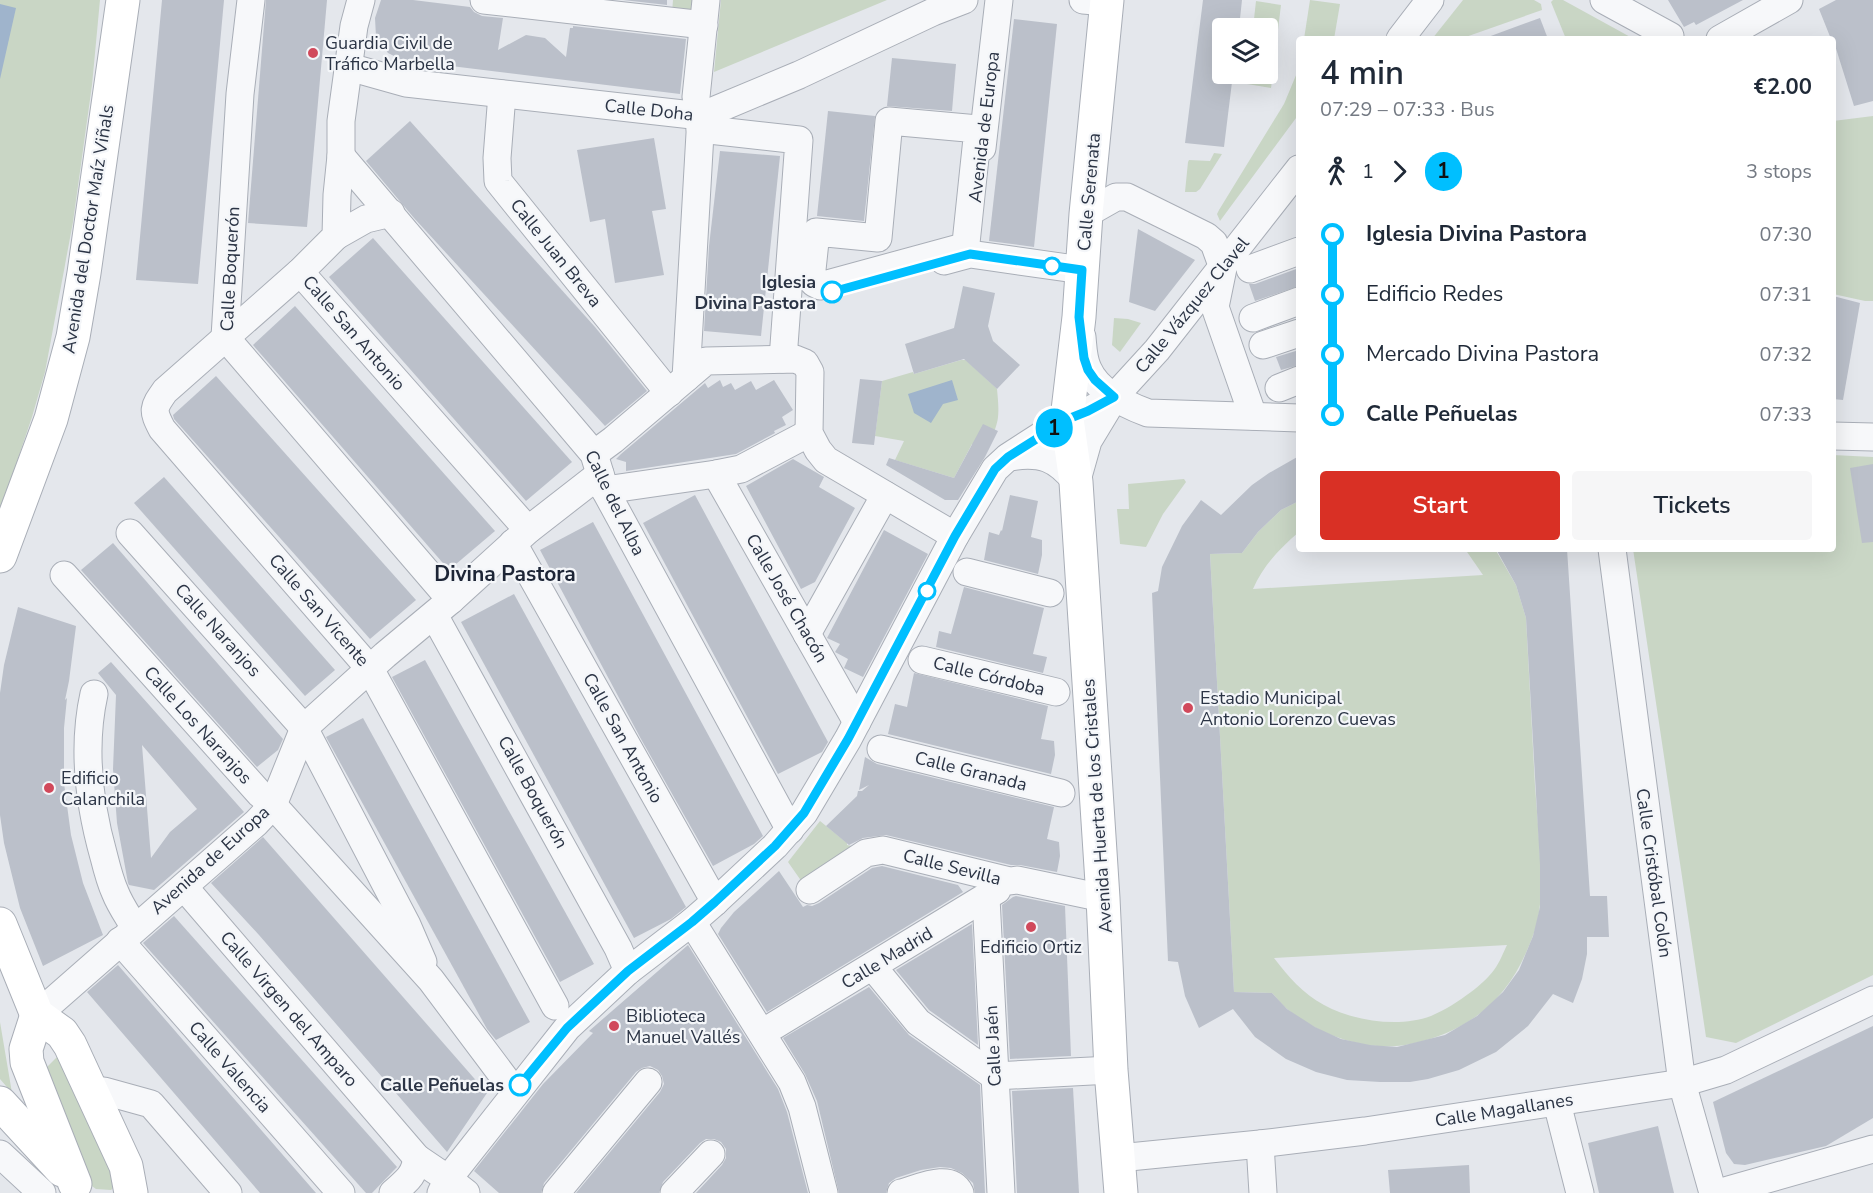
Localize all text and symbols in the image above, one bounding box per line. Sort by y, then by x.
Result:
map controls [1212,18,1278,84]
button: layers [1212,18,1278,84]
place label: Guardia Civil de Tráfico Marbella [325,31,455,76]
marker: Guardia Civil de Tráfico Marbella [306,46,320,60]
street label: Avenida de Europa [963,50,1005,204]
text: 4 min [1320,51,1404,96]
text: €2.00 [1754,72,1812,102]
street label: Calle Doha [603,93,695,127]
text: 07:29 – 07:33 · Bus [1320,96,1495,123]
street label: Avenida del Doctor Maíz Viñals [56,103,120,355]
street label: Calle Serenata [1072,132,1106,252]
icon: walk [1320,155,1353,188]
icon: forward [1383,155,1416,188]
text: 1 [1437,157,1450,185]
text: 1 [1362,158,1374,185]
text: 3 stops [1746,158,1812,185]
street label: Calle Juan Breva [505,194,607,312]
street label: Calle Boquerón [215,206,245,332]
text: Iglesia Divina Pastora [1366,219,1587,249]
text: 07:30 [1759,221,1812,248]
street label: Calle Vázquez Clavel [1129,231,1255,378]
unlabelled marker [1043,257,1061,275]
street label: Calle San Antonio [297,270,411,396]
place label: Iglesia Divina Pastora [695,270,816,315]
text: Edificio Redes [1366,279,1503,309]
marker: Iglesia Divina Pastora [821,281,843,303]
text: 07:31 [1759,281,1812,308]
text: Mercado Divina Pastora [1366,339,1599,369]
text: 07:32 [1759,341,1812,368]
text: Calle Peñuelas [1366,399,1517,429]
text: 07:33 [1759,401,1812,428]
line badge: 1 [1034,408,1074,448]
text: 1 [1048,414,1060,442]
street label: Calle del Alba [579,446,651,560]
button: Start [1320,471,1560,540]
button: Tickets [1572,471,1812,540]
street label: Calle José Chacón [740,529,834,667]
street label: Calle San Vicente [263,549,375,671]
district label: Divina Pastora [434,560,576,588]
street label: Calle Naranjos [170,578,266,682]
unlabelled marker [918,582,936,600]
street label: Calle Córdoba [931,651,1047,701]
street label: Calle Los Naranjos [139,661,257,789]
street label: Calle San Antonio [577,669,669,807]
street label: Avenida Huerta de los Cristales [1076,678,1118,934]
place label: Estadio Municipal Antonio Lorenzo Cuevas [1200,686,1396,731]
marker: Estadio Municipal Antonio Lorenzo Cuevas [1181,701,1195,715]
street label: Calle Boquerón [492,732,574,852]
street label: Calle Granada [912,745,1030,797]
place label: Edificio Calanchila [61,766,145,811]
marker: Edificio Calanchila [42,781,56,795]
street label: Calle Cristóbal Colón [1630,787,1678,959]
street label: Avenida de Europa [145,800,275,920]
street label: Calle Sevilla [900,843,1004,891]
marker: Edificio Ortiz [1024,920,1038,934]
street label: Calle Madrid [837,921,937,995]
street label: Calle Virgen del Amparo [215,926,363,1092]
place label: Edificio Ortiz [980,935,1082,959]
place label: Biblioteca Manuel Vallés [626,1004,741,1049]
street label: Calle Jaén [979,1005,1007,1087]
street label: Calle Valencia [184,1016,276,1118]
marker: Biblioteca Manuel Vallés [607,1019,621,1033]
place label: Calle Peñuelas [380,1073,504,1097]
marker: Calle Peñuelas [509,1074,531,1096]
street label: Calle Magallanes [1433,1087,1575,1133]

